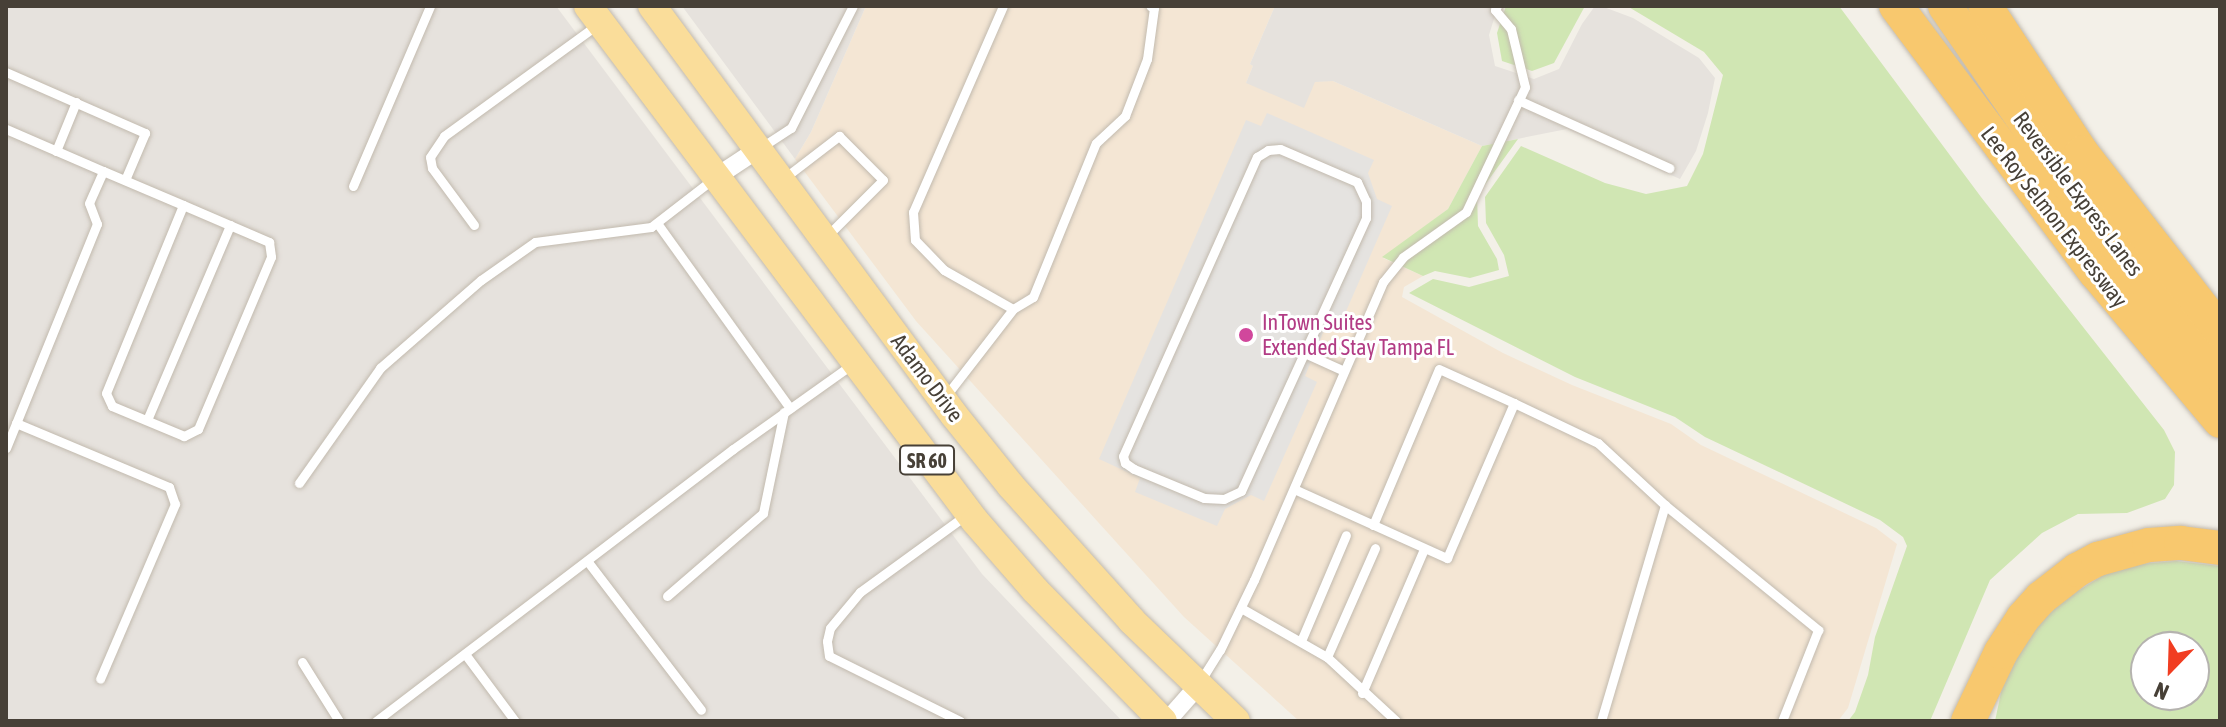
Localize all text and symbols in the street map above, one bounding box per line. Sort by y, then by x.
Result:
street label: Reversible Express Lanes [2008,107,2148,281]
street label: Lee Roy Selmon Expressway [1975,121,2133,313]
place label: InTown Suites Extended Stay Tampa FL [1262,309,1454,360]
marker: InTown Suites Extended Stay Tampa FL [1237,326,1255,344]
street label: Adamo Drive [885,329,969,427]
road number: SR 60 [899,444,955,476]
north arrow [2130,631,2210,711]
text: N [2150,677,2172,706]

